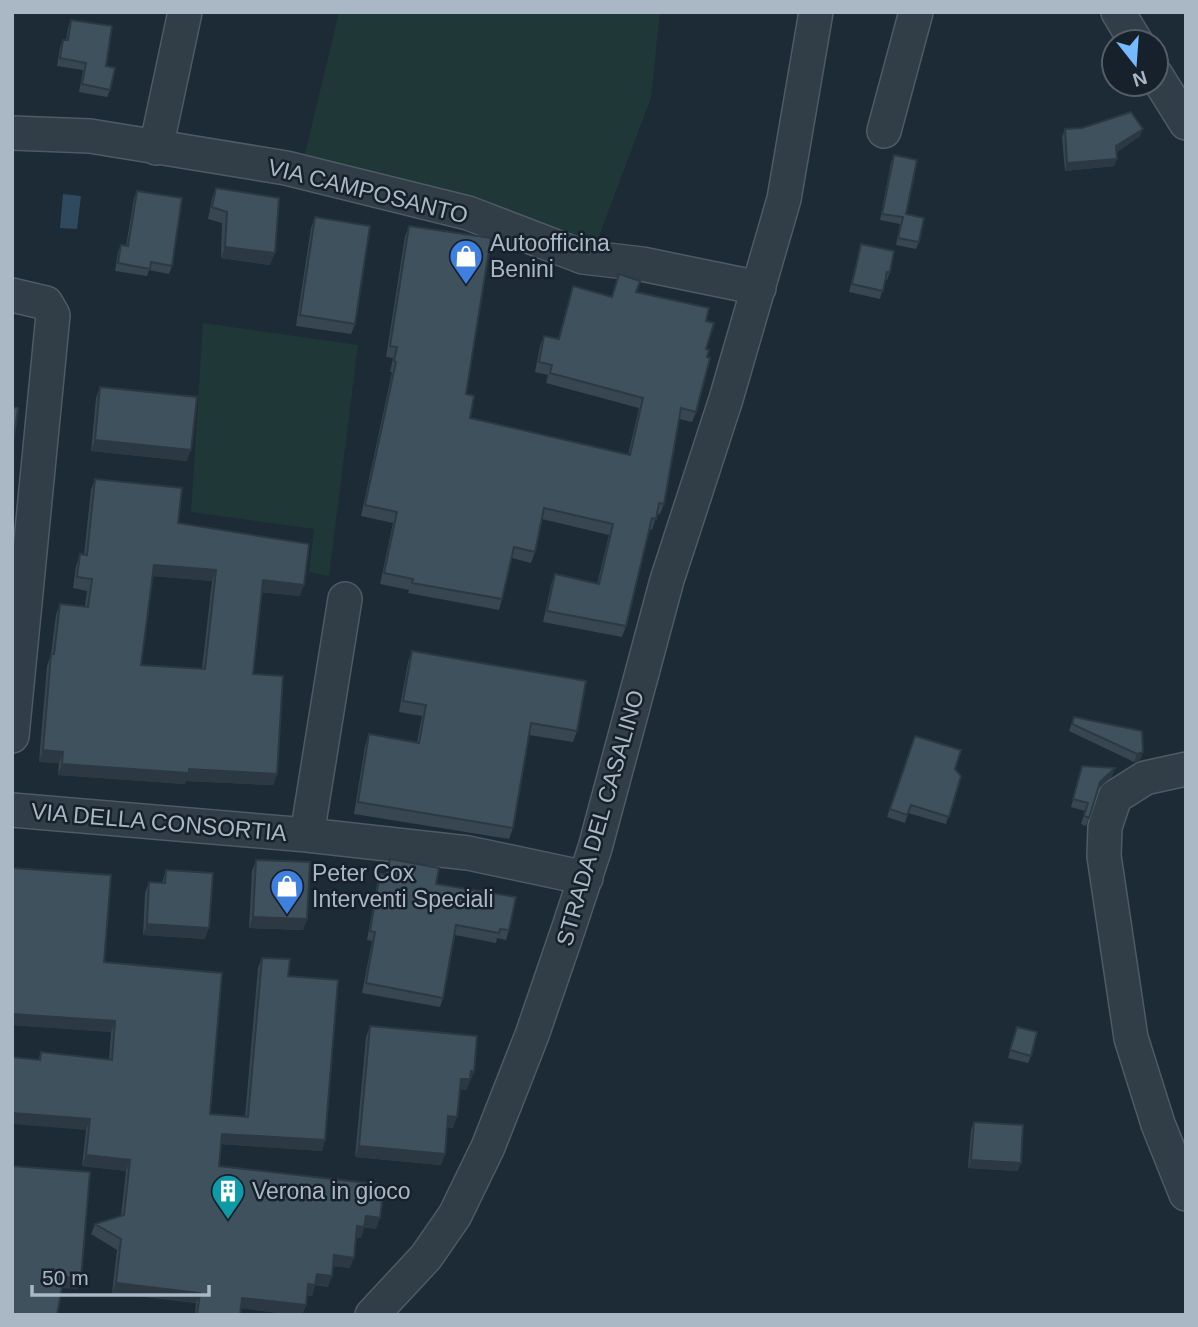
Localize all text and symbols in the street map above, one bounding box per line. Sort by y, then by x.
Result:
north arrow [1100,28,1170,98]
text: N [1130,67,1149,91]
street label: VIA CAMPOSANTO [265,154,471,228]
place label: Autoofficina Benini [490,230,610,282]
shop icon: Autoofficina Benini [447,237,485,286]
street label: STRADA DEL CASALINO [551,687,649,949]
street label: VIA DELLA CONSORTIA [30,798,289,846]
place label: Peter Cox Interventi Speciali [312,860,494,912]
shop icon: Peter Cox Interventi Speciali [268,867,306,916]
building icon: Verona in gioco [209,1172,247,1221]
place label: Verona in gioco [252,1178,411,1204]
scale bar [32,1254,208,1298]
text: 50 m [42,1266,89,1289]

